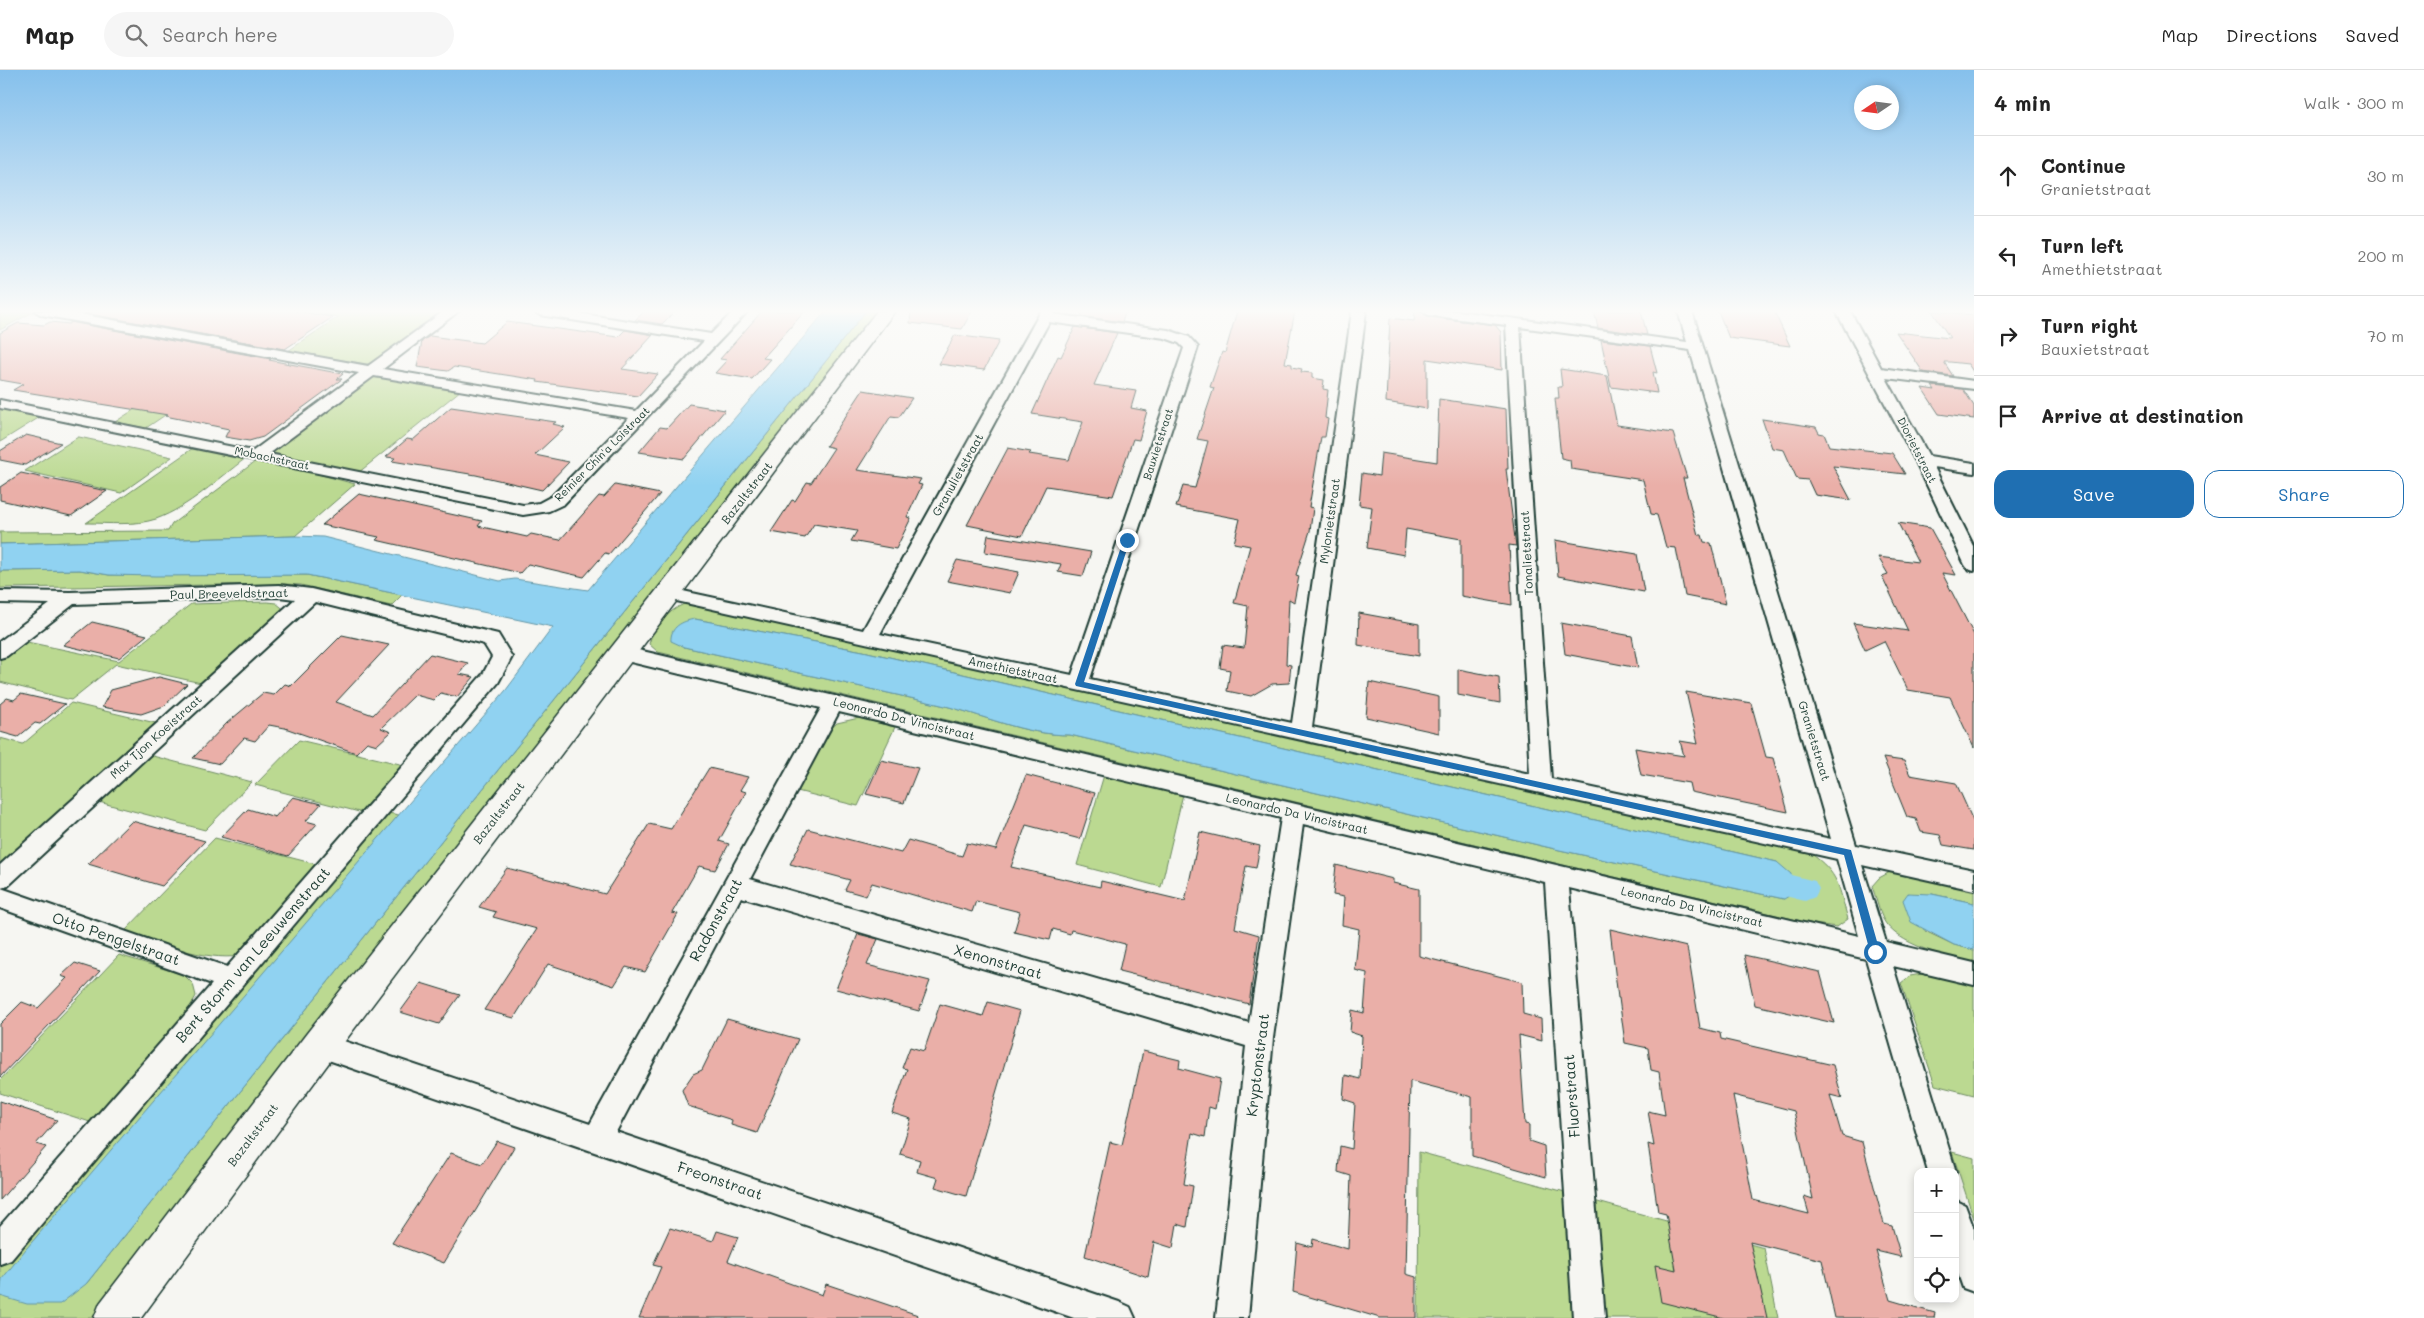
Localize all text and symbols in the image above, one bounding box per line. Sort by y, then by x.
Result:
search box [104,12,454,57]
text: Map [25,19,74,50]
icon: search [122,21,150,49]
text: Search here [162,22,278,47]
text: Map [2161,23,2198,47]
text: Directions [2226,23,2318,47]
text: Saved [2346,23,2399,47]
north arrow [1854,85,1899,130]
text: 4 min [1994,89,2051,116]
text: Walk · 300 m [2303,92,2404,113]
text: Continue [2041,153,2126,178]
icon: ahead [1994,162,2022,190]
text: 30 m [2367,165,2404,186]
text: Granietstraat [2041,178,2151,199]
text: Turn left [2041,233,2124,258]
icon: left [1994,242,2022,270]
text: 200 m [2357,245,2404,266]
text: Amethietstraat [2041,258,2162,279]
text: Turn right [2041,313,2138,338]
icon: right [1994,322,2022,350]
text: 70 m [2367,325,2404,346]
text: Bauxietstraat [2041,338,2149,359]
icon: arrive [1994,402,2022,430]
street label: Reinier Chin'a Loistraat [551,403,653,504]
text: Arrive at destination [2041,403,2244,428]
street label: Bauxietstraat [1139,406,1176,482]
street label: Diorietstraat [1894,414,1941,485]
street label: Granulietstraat [928,430,987,519]
street label: Mobachstraat [233,442,311,473]
street label: Bazaltstraat [717,458,776,527]
button: Save [1994,470,2194,518]
button: Share [2204,470,2404,518]
street label: Mylonietstraat [1315,477,1343,565]
street label: Tonalietstraat [1516,510,1536,596]
route end [1116,529,1139,552]
street label: Paul Breeveldstraat [170,584,288,602]
street label: Amethietstraat [967,652,1059,686]
street label: Max Tjon Koeistraat [106,691,205,782]
street label: Leonardo Da Vincistraat [832,693,977,743]
street label: Granietstraat [1795,699,1835,783]
street label: Bazaltstraat [469,778,528,847]
street label: Leonardo Da Vincistraat [1225,789,1370,837]
street label: Bert Storm van Leeuwenstraat [170,862,334,1046]
street label: Radonstraat [684,874,746,965]
street label: Leonardo Da Vincistraat [1620,882,1765,930]
street label: Otto Pengelstraat [50,907,183,969]
street label: Xenonstraat [952,939,1045,983]
route start [1864,941,1887,964]
street label: Kryptonstraat [1241,1012,1273,1118]
street label: Fluorstraat [1558,1054,1584,1138]
street label: Bazaltstraat [223,1100,281,1169]
street label: Freonstraat [675,1156,766,1204]
map controls [1914,1168,1959,1303]
button: + [1914,1168,1959,1213]
button: − [1914,1213,1959,1258]
button: locate [1914,1258,1959,1303]

